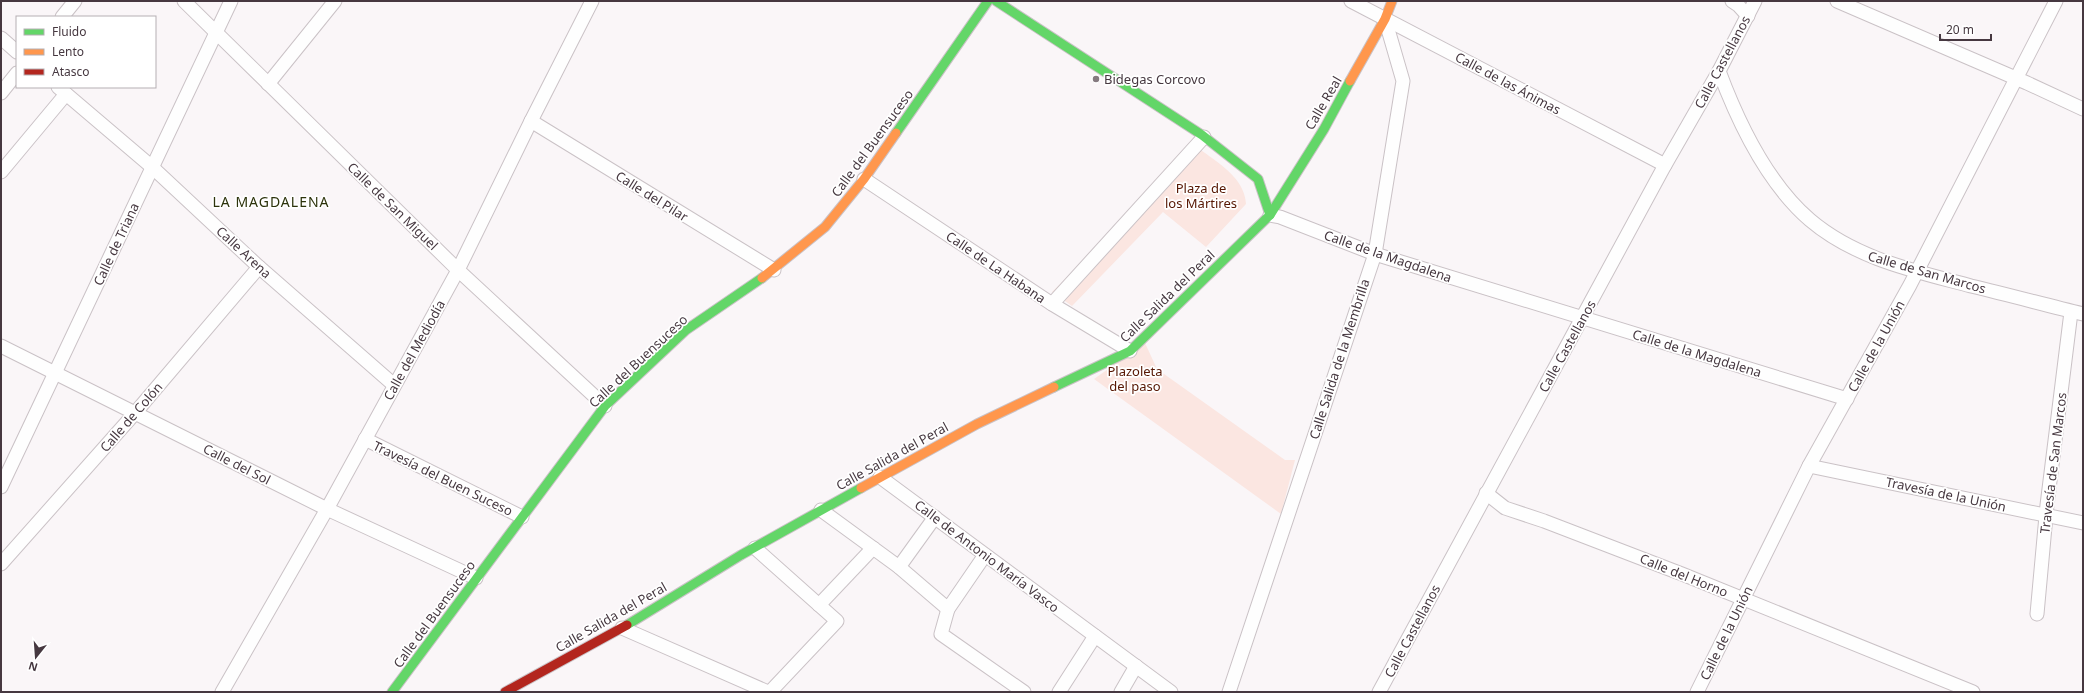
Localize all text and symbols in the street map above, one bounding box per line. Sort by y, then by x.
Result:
street label: Calle Castellanos [1690,12,1754,112]
legend [16,16,156,88]
scale bar [1940,16,1991,42]
text: 20 m [1946,21,1974,38]
text: Fluido [52,23,86,40]
text: Lento [52,43,84,60]
street label: Calle de las Ánimas [1452,48,1564,118]
text: Atasco [52,63,90,80]
place label: Bidegas Corcovo [1104,70,1206,88]
street label: Calle Real [1300,73,1346,133]
marker: Bidegas Corcovo [1091,74,1101,84]
street label: Calle del Buensuceso [827,86,917,200]
street label: Calle de San Miguel [344,158,442,254]
street label: Calle del Pilar [612,167,692,226]
park label: Plaza de los Mártires [1165,179,1237,212]
district label: LA MAGDALENA [212,192,330,211]
street label: Calle de Triana [89,200,143,288]
street label: Calle Arena [213,222,275,282]
street label: Calle de la Magdalena [1322,226,1454,286]
street label: Calle de La Habana [943,227,1049,307]
street label: Calle Salida del Peral [1116,246,1218,346]
street label: Calle de San Marcos [1866,247,1988,297]
street label: Calle Salida de la Membrilla [1305,277,1373,441]
street label: Calle del Mediodía [379,297,449,403]
street label: Calle Castellanos [1534,297,1600,395]
street label: Calle de la Unión [1843,297,1909,395]
street label: Calle del Buensuceso [585,310,691,411]
street label: Calle de la Magdalena [1630,325,1764,381]
park label: Plazoleta del paso [1107,362,1163,395]
street label: Calle de Colón [96,378,166,456]
street label: Travesía de San Marcos [2035,391,2071,535]
street label: Calle Salida del Peral [833,418,951,494]
street label: Travesía del Buen Suceso [370,436,516,520]
street label: Calle del Sol [200,439,274,489]
street label: Travesía de la Unión [1884,472,2008,516]
street label: Calle de Antonio María Vasco [911,496,1063,616]
street label: Calle del Horno [1637,549,1731,601]
street label: Calle del Buensuceso [389,557,479,671]
street label: Calle Salida del Peral [552,578,670,656]
street label: Calle Castellanos [1380,581,1444,681]
street label: Calle de la Unión [1695,583,1757,683]
north arrow [16,637,56,677]
text: N [26,659,39,676]

